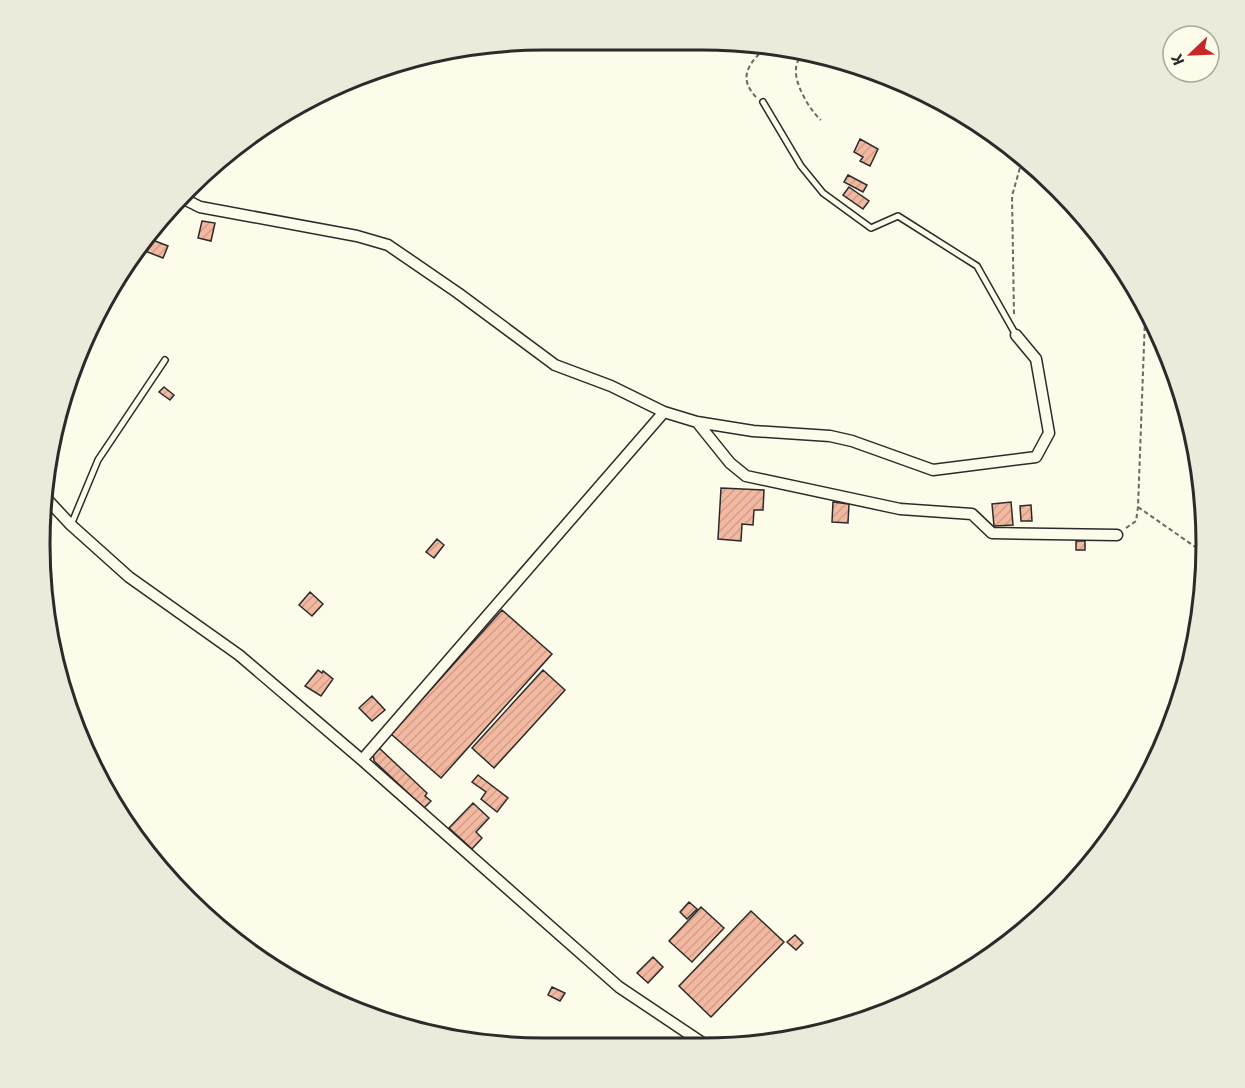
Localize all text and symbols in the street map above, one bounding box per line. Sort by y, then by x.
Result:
north arrow [1161,24,1221,84]
text: K [1166,51,1187,68]

